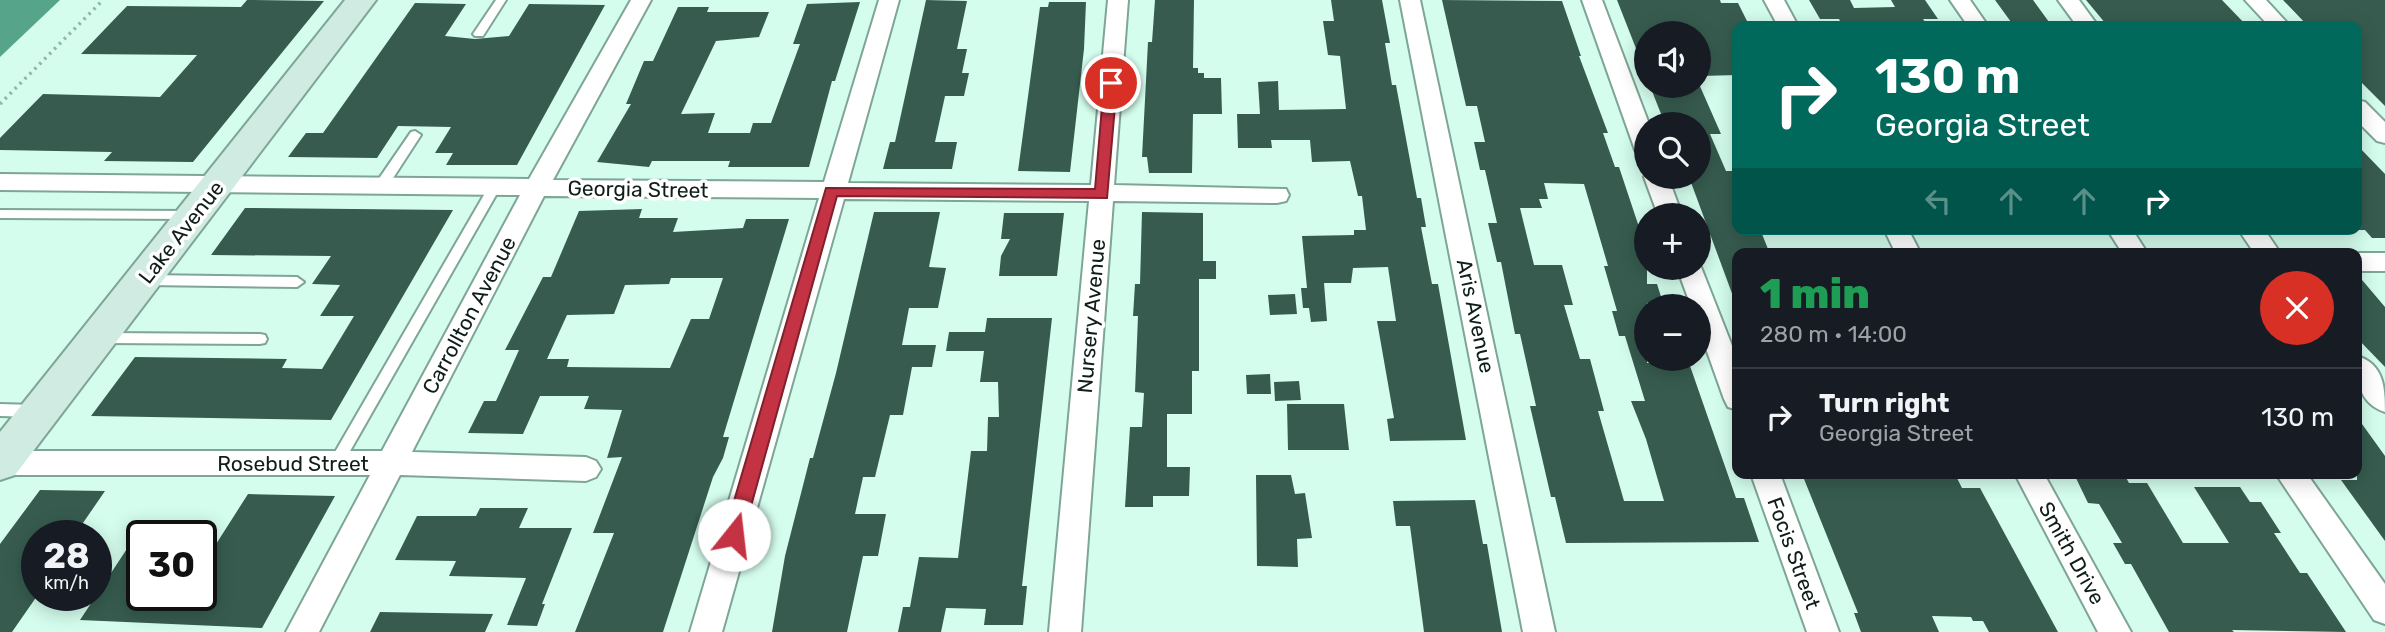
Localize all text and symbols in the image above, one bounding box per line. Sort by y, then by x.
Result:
map controls [1634,21,1711,371]
button: sound [1634,21,1711,98]
text: 130 m [1875,47,2020,105]
icon: right [1760,49,1851,140]
pin [1081,53,1141,113]
icon: arrive [1092,64,1130,102]
text: Georgia Street [1875,106,2090,144]
button: search [1634,112,1711,189]
street label: Georgia Street [567,175,709,203]
street label: Lake Avenue [133,176,229,288]
icon: left [1919,182,1957,220]
icon: ahead [1992,182,2030,220]
icon: ahead [2065,182,2103,220]
icon: right [2138,182,2176,220]
button: + [1634,203,1711,280]
street label: Carrollton Avenue [417,232,521,398]
street label: Nursery Avenue [1072,238,1110,394]
street label: Aris Avenue [1452,257,1500,375]
text: 1 min [1760,269,1870,319]
button: close [2260,271,2334,345]
button: − [1634,294,1711,371]
text: 280 m · 14:00 [1760,320,1907,348]
text: Turn right [1819,388,1949,419]
icon: right [1760,398,1798,436]
text: 130 m [2261,402,2334,433]
text: Georgia Street [1819,419,1973,447]
street label: Rosebud Street [217,451,369,476]
street label: Focis Street [1762,494,1826,612]
street label: Smith Drive [2034,497,2110,609]
position arrow [697,498,771,572]
speed limit sign: 30 [126,520,217,611]
text: 28 [43,535,90,577]
text: km/h [44,572,89,594]

